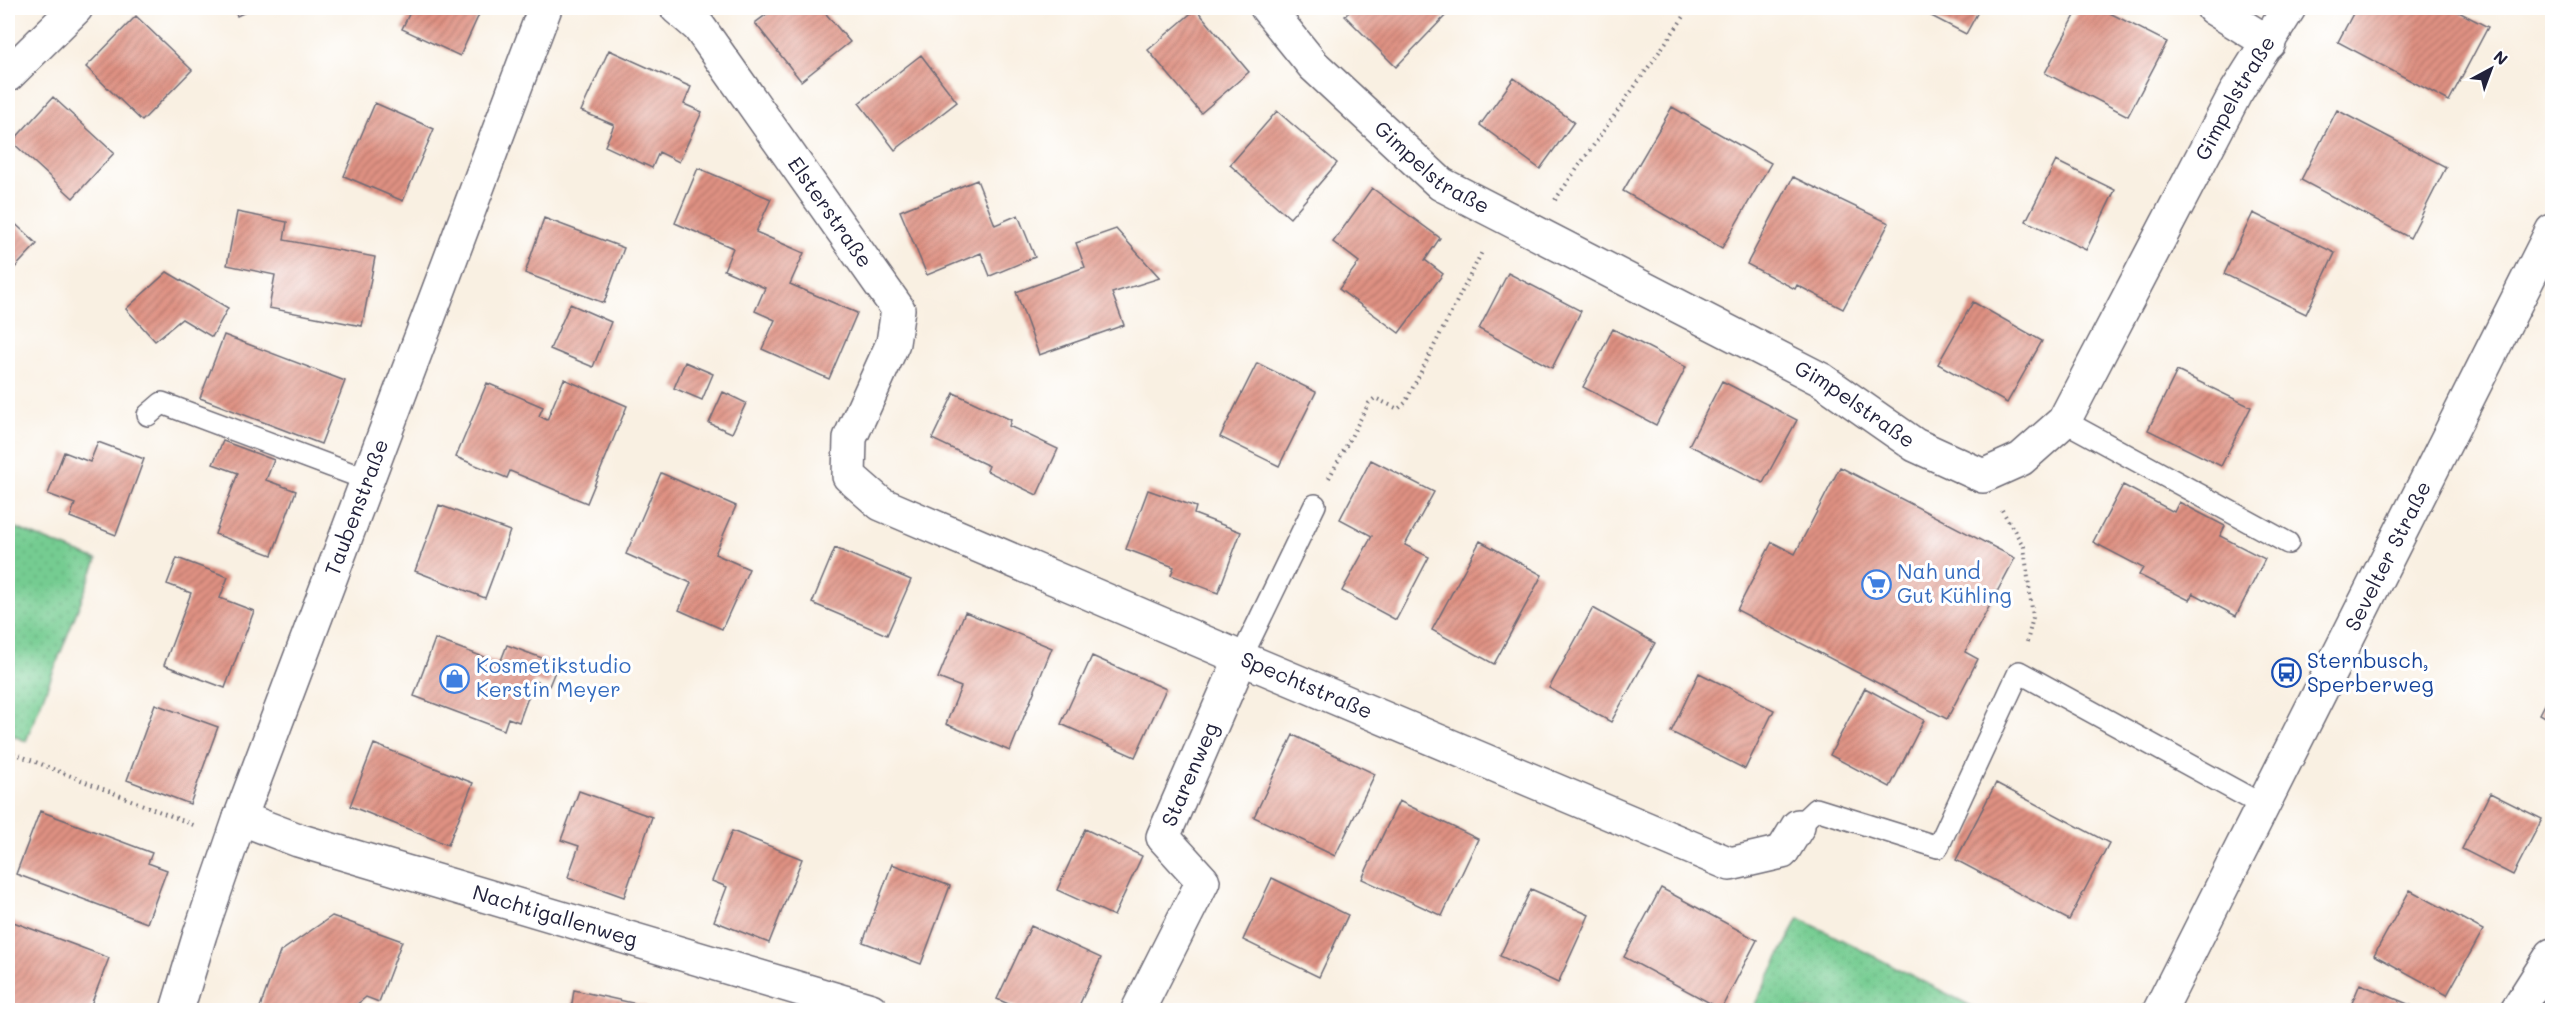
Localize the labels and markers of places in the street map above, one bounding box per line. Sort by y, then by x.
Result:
place label: Nah und Gut Kühling [1897,557,2012,608]
supermarket icon: Nah und Gut Kühling [1860,568,1892,600]
place label: Sternbusch, Sperberweg [2307,646,2434,697]
place label: Kosmetikstudio Kerstin Meyer [476,651,631,702]
bus stop icon: Sternbusch, Sperberweg [2270,657,2302,689]
shop icon: Kosmetikstudio Kerstin Meyer [439,662,471,694]

